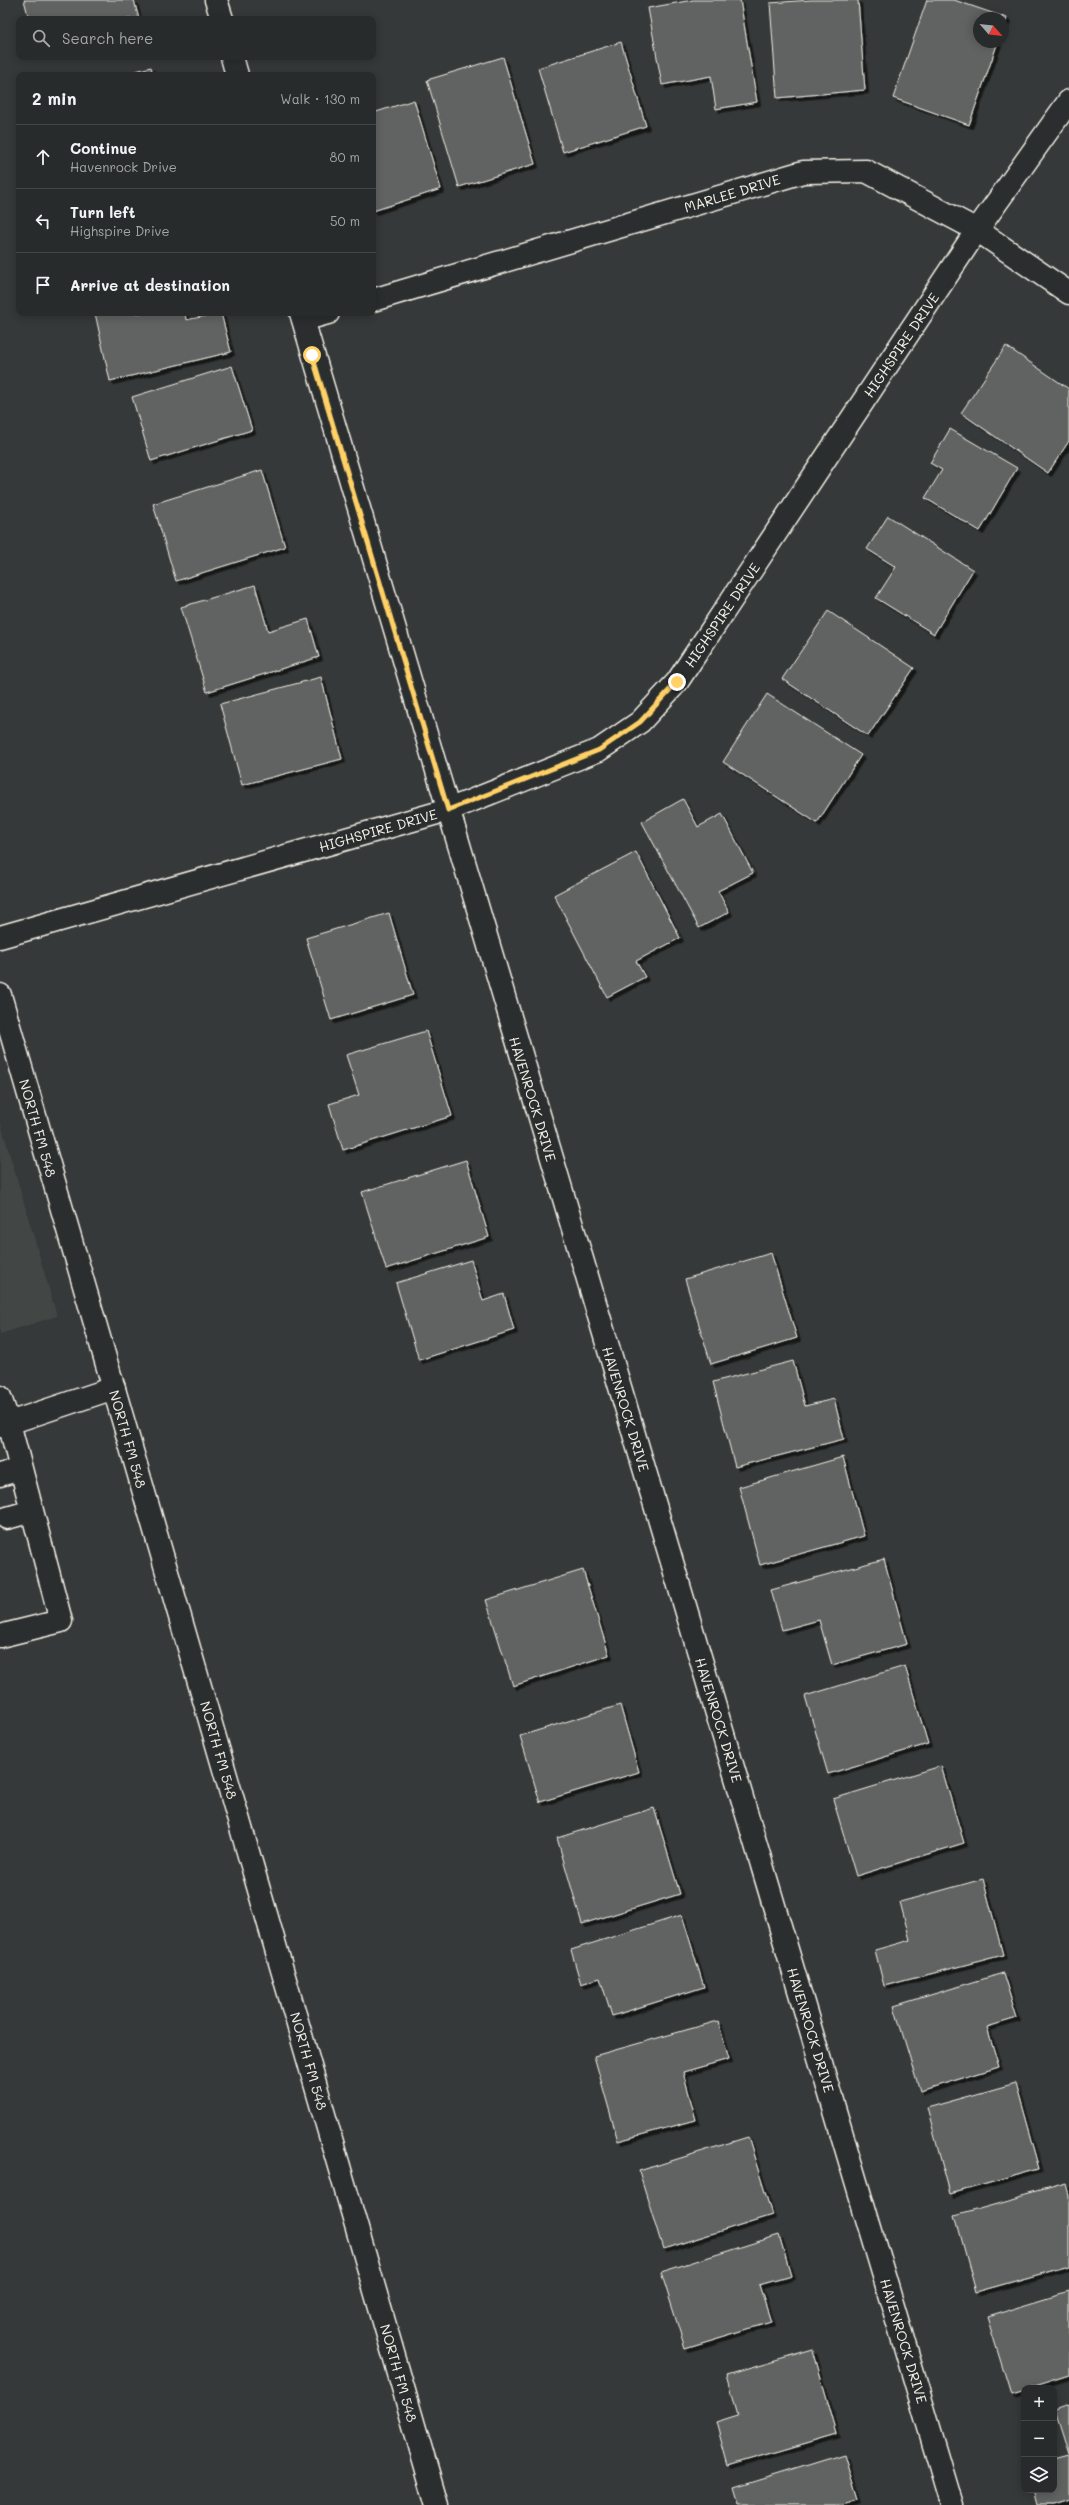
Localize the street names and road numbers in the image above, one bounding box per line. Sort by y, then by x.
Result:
street label: MARLEE DRIVE [682,169,782,217]
street label: HIGHSPIRE DRIVE [859,289,943,401]
street label: HIGHSPIRE DRIVE [680,559,764,671]
street label: HIGHSPIRE DRIVE [317,804,439,856]
street label: HAVENROCK DRIVE [505,1034,561,1164]
street label: NORTH FM 548 [15,1077,61,1179]
street label: HAVENROCK DRIVE [598,1344,654,1474]
street label: NORTH FM 548 [105,1388,151,1490]
street label: HAVENROCK DRIVE [691,1655,747,1785]
street label: NORTH FM 548 [196,1699,242,1801]
street label: HAVENROCK DRIVE [783,1965,839,2095]
street label: NORTH FM 548 [286,2010,332,2112]
street label: HAVENROCK DRIVE [876,2276,932,2406]
street label: NORTH FM 548 [376,2322,422,2424]

